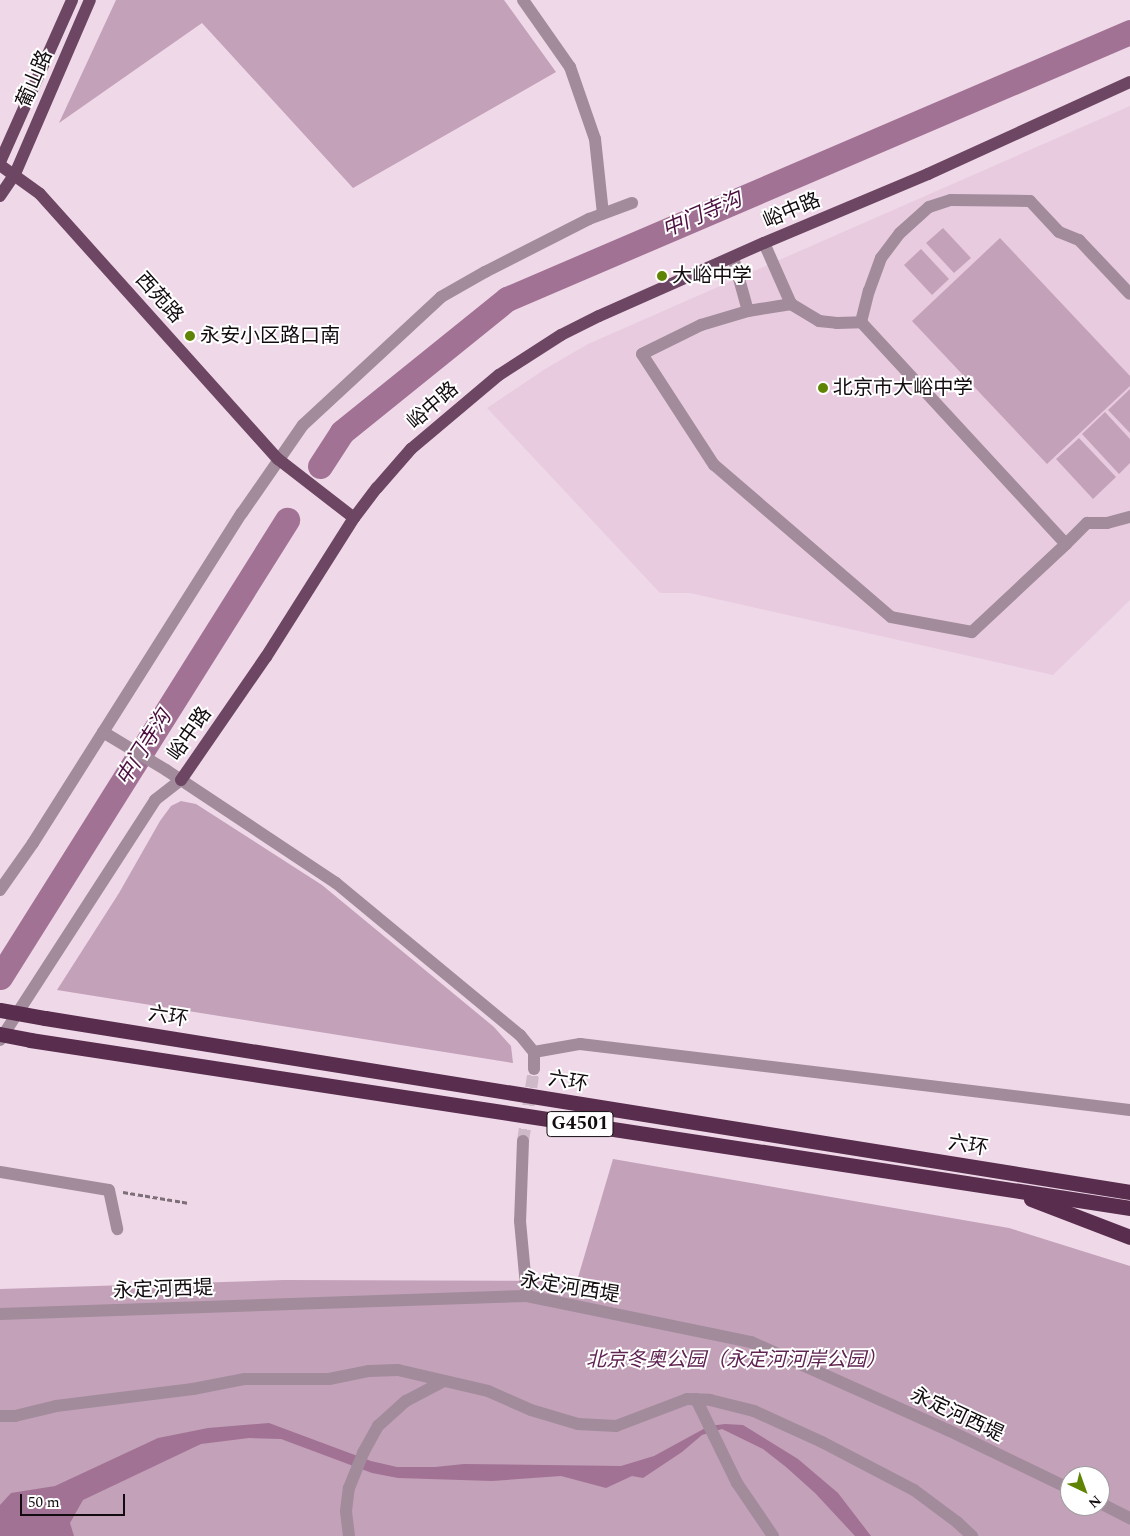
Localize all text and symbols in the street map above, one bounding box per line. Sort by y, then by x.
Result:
street label: 葡山路 [12,47,58,111]
water label: 中门寺沟 [658,187,746,243]
street label: 峪中路 [760,188,824,234]
place label: 大峪中学 [672,264,752,288]
street label: 西苑路 [130,268,188,328]
marker: 大峪中学 [656,270,668,282]
place label: 永安小区路口南 [200,324,340,348]
marker: 永安小区路口南 [184,330,196,342]
place label: 北京市大峪中学 [833,376,973,400]
street label: 峪中路 [402,377,464,435]
marker: 北京市大峪中学 [817,382,829,394]
street label: 峪中路 [163,703,217,765]
water label: 中门寺沟 [111,706,177,790]
street label: 六环 [146,1002,190,1032]
street label: 六环 [546,1067,590,1097]
road number: G4501 [546,1108,614,1140]
street label: 六环 [946,1131,990,1161]
street label: 永定河西堤 [519,1268,621,1308]
street label: 永定河西堤 [113,1276,213,1304]
park label: 北京冬奥公园（永定河河岸公园） [586,1348,886,1372]
street label: 永定河西堤 [907,1383,1007,1447]
north arrow [1060,1466,1110,1516]
scale bar [22,1484,128,1516]
text: N [1083,1490,1106,1513]
text: 50 m [28,1491,60,1514]

